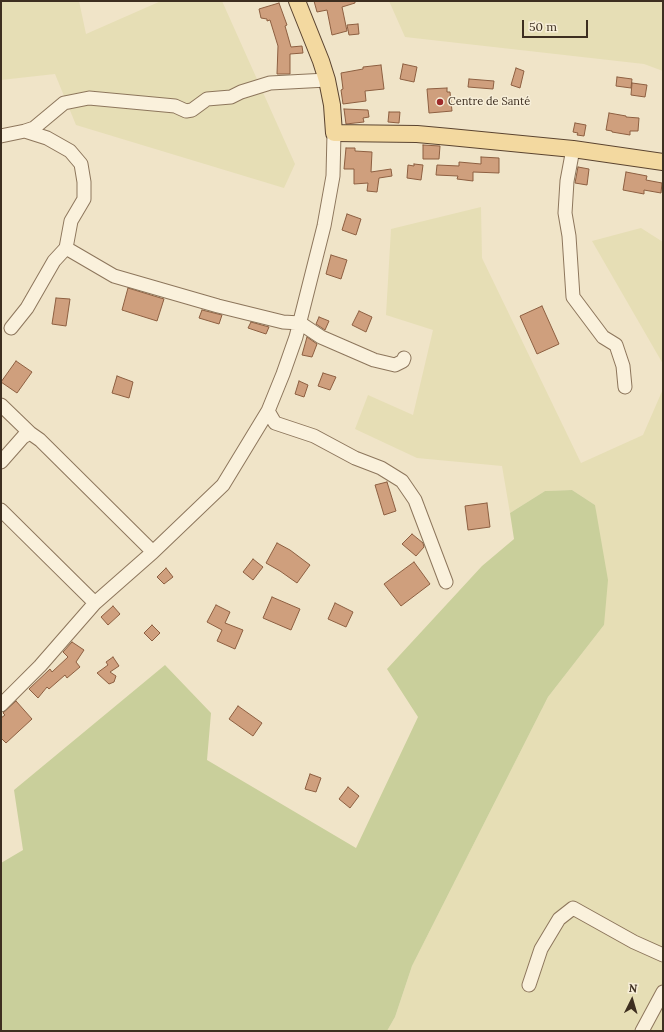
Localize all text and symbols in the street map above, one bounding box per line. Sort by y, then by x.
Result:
scale bar [524,12,590,38]
text: 50 m [529,19,557,34]
place label: Centre de Santé [448,95,530,109]
marker: Centre de Santé [435,97,445,107]
north arrow [612,980,652,1020]
text: N [628,981,638,995]

